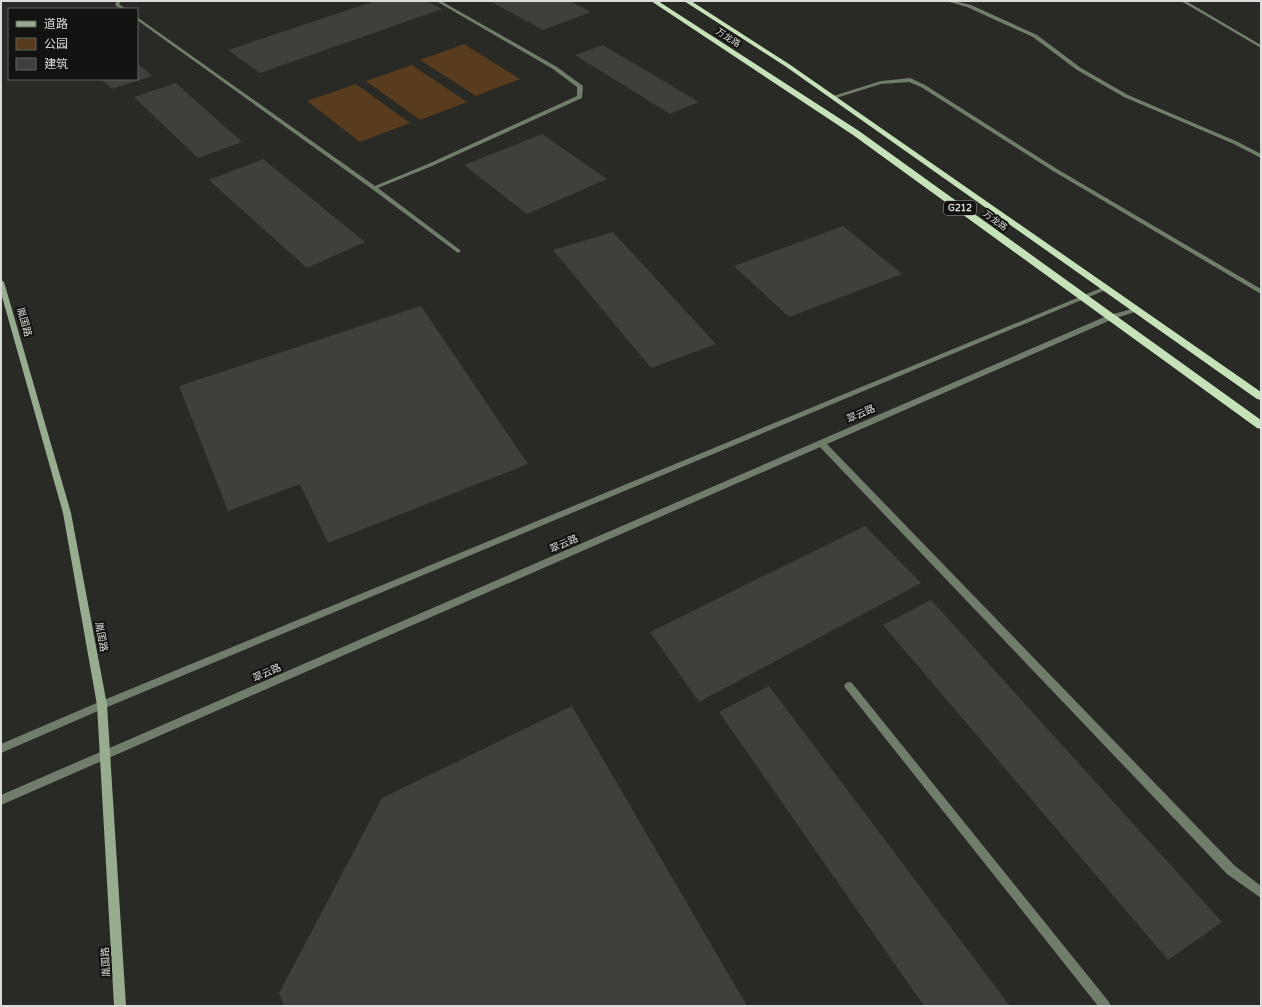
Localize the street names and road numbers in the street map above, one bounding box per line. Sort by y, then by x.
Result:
street label: 万龙路 [714,25,743,50]
road number: G212 [944,201,976,215]
street label: 万龙路 [981,208,1010,233]
street label: 胤国路 [14,306,34,338]
street label: 翠云路 [845,402,877,426]
street label: 翠云路 [548,532,580,556]
street label: 胤国路 [92,621,110,653]
street label: 翠云路 [251,661,283,685]
street label: 胤国路 [99,947,113,977]

